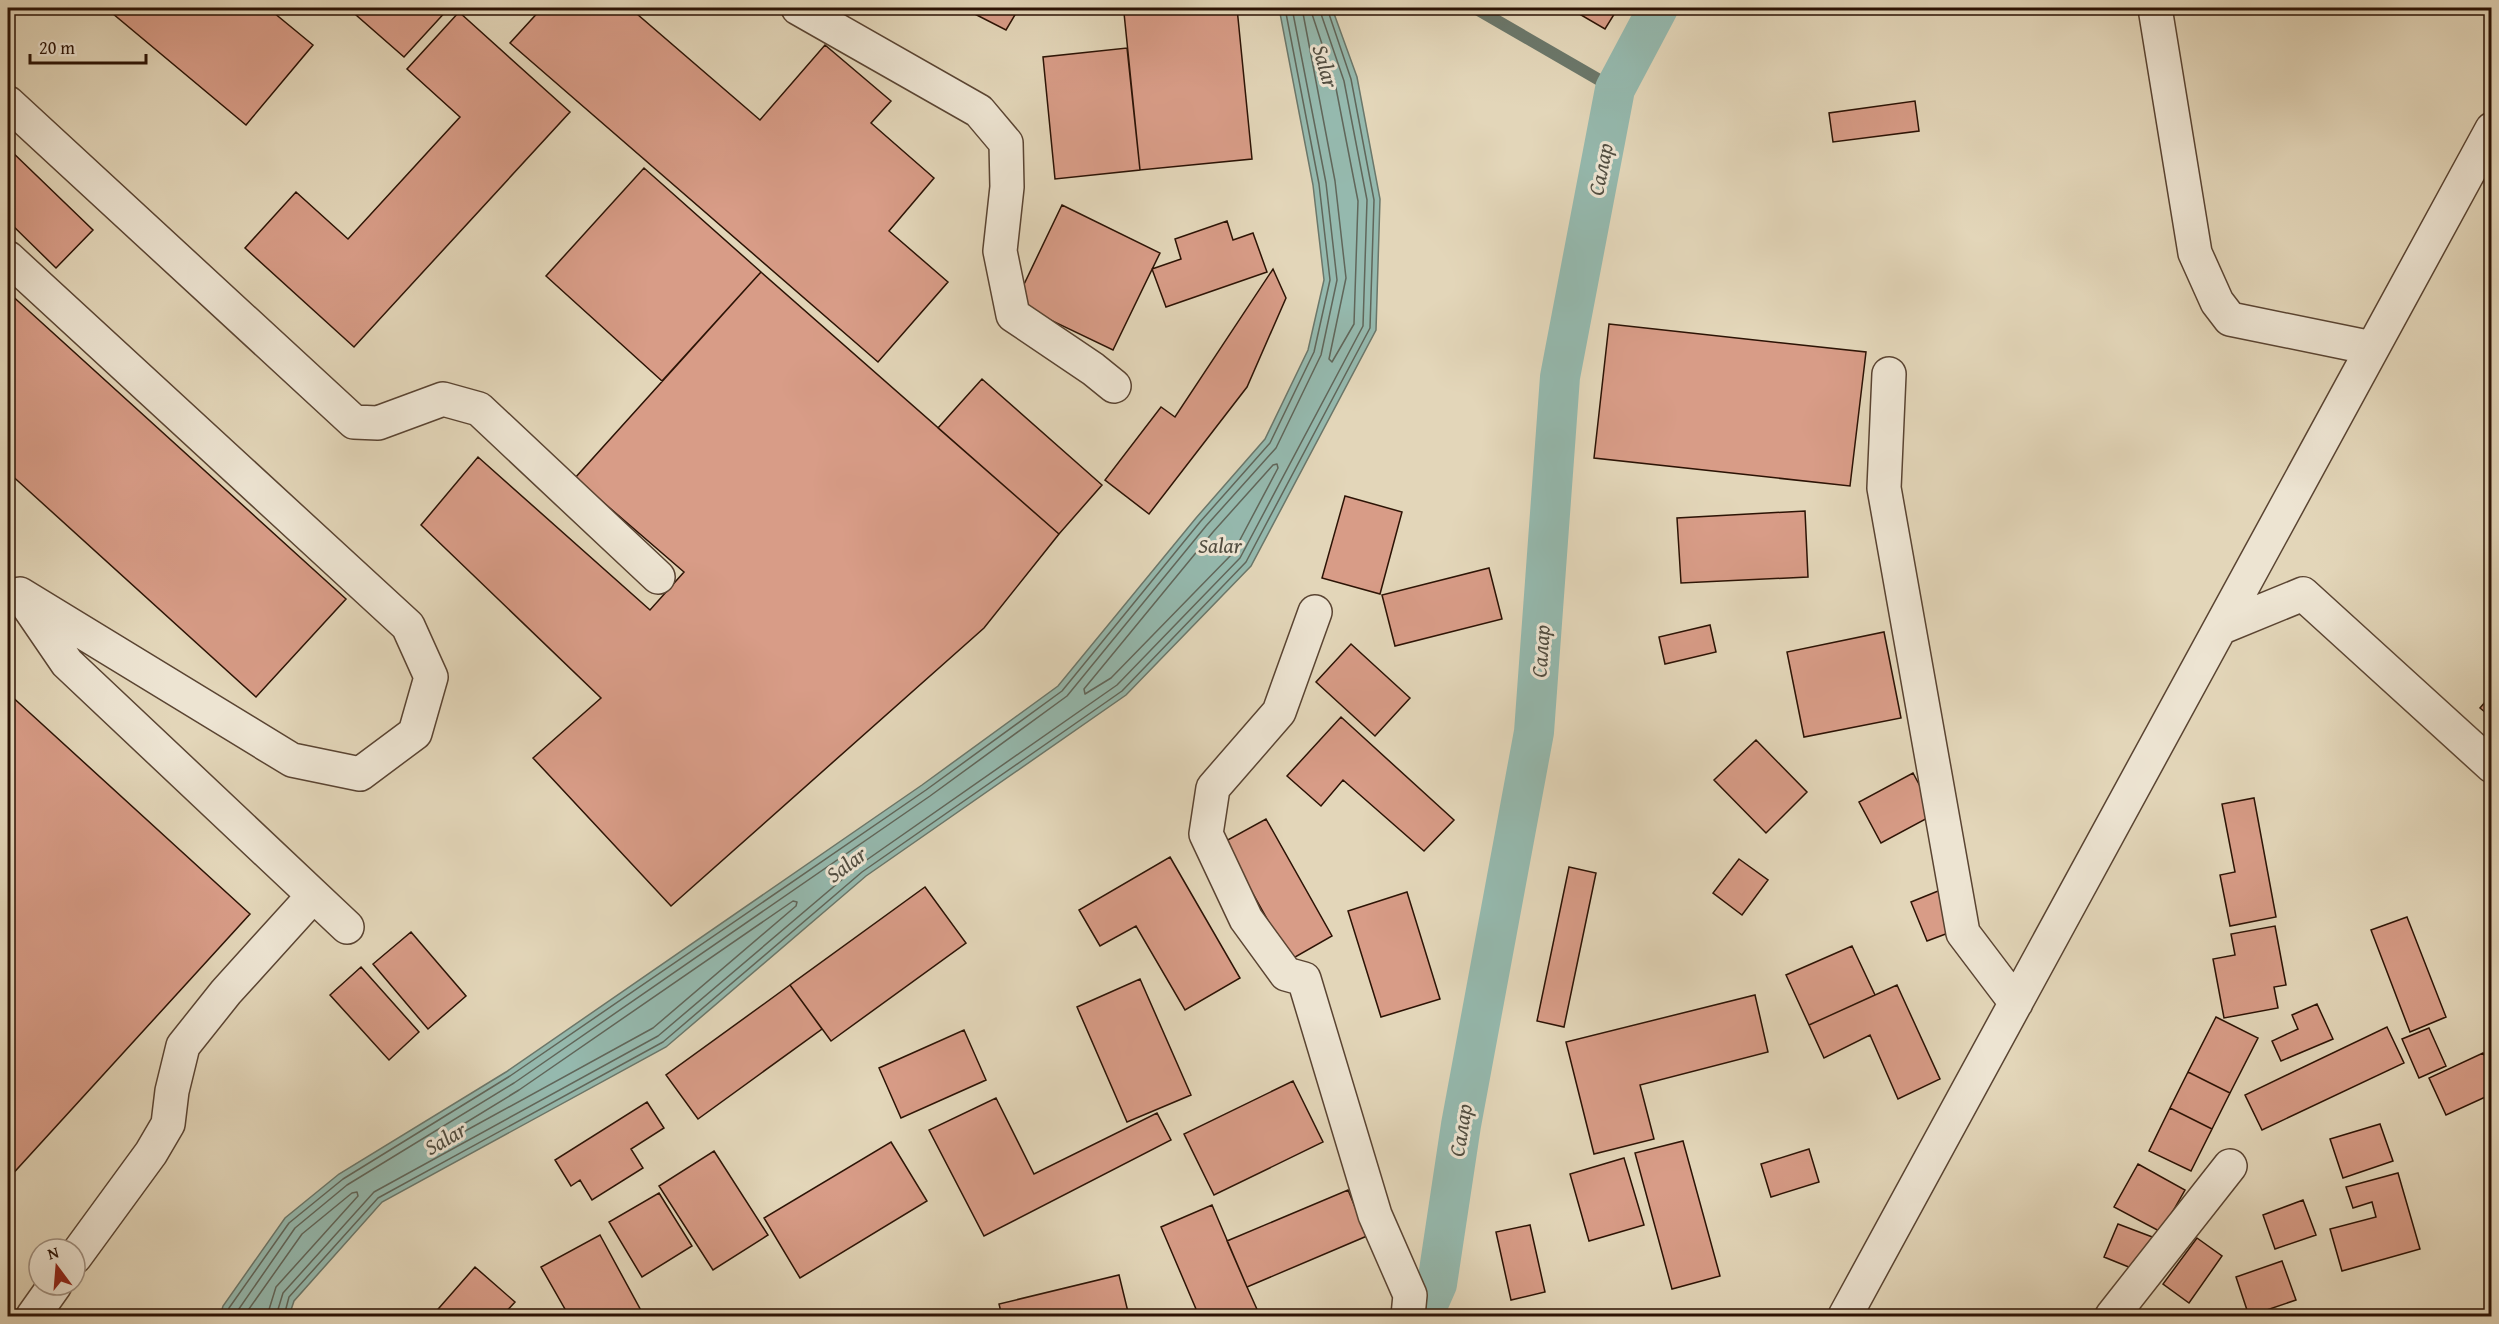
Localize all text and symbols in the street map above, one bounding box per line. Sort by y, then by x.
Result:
scale bar [30,27,146,65]
text: 20 m [39,34,75,61]
water label: Salar [1305,41,1348,92]
water label: Салар [1579,140,1621,198]
water label: Salar [1198,529,1243,561]
water label: Салар [1522,623,1558,679]
water label: Salar [819,838,874,890]
water label: Салар [1440,1101,1480,1159]
water label: Salar [418,1113,473,1163]
north arrow [27,1237,87,1297]
text: N [44,1239,62,1266]

